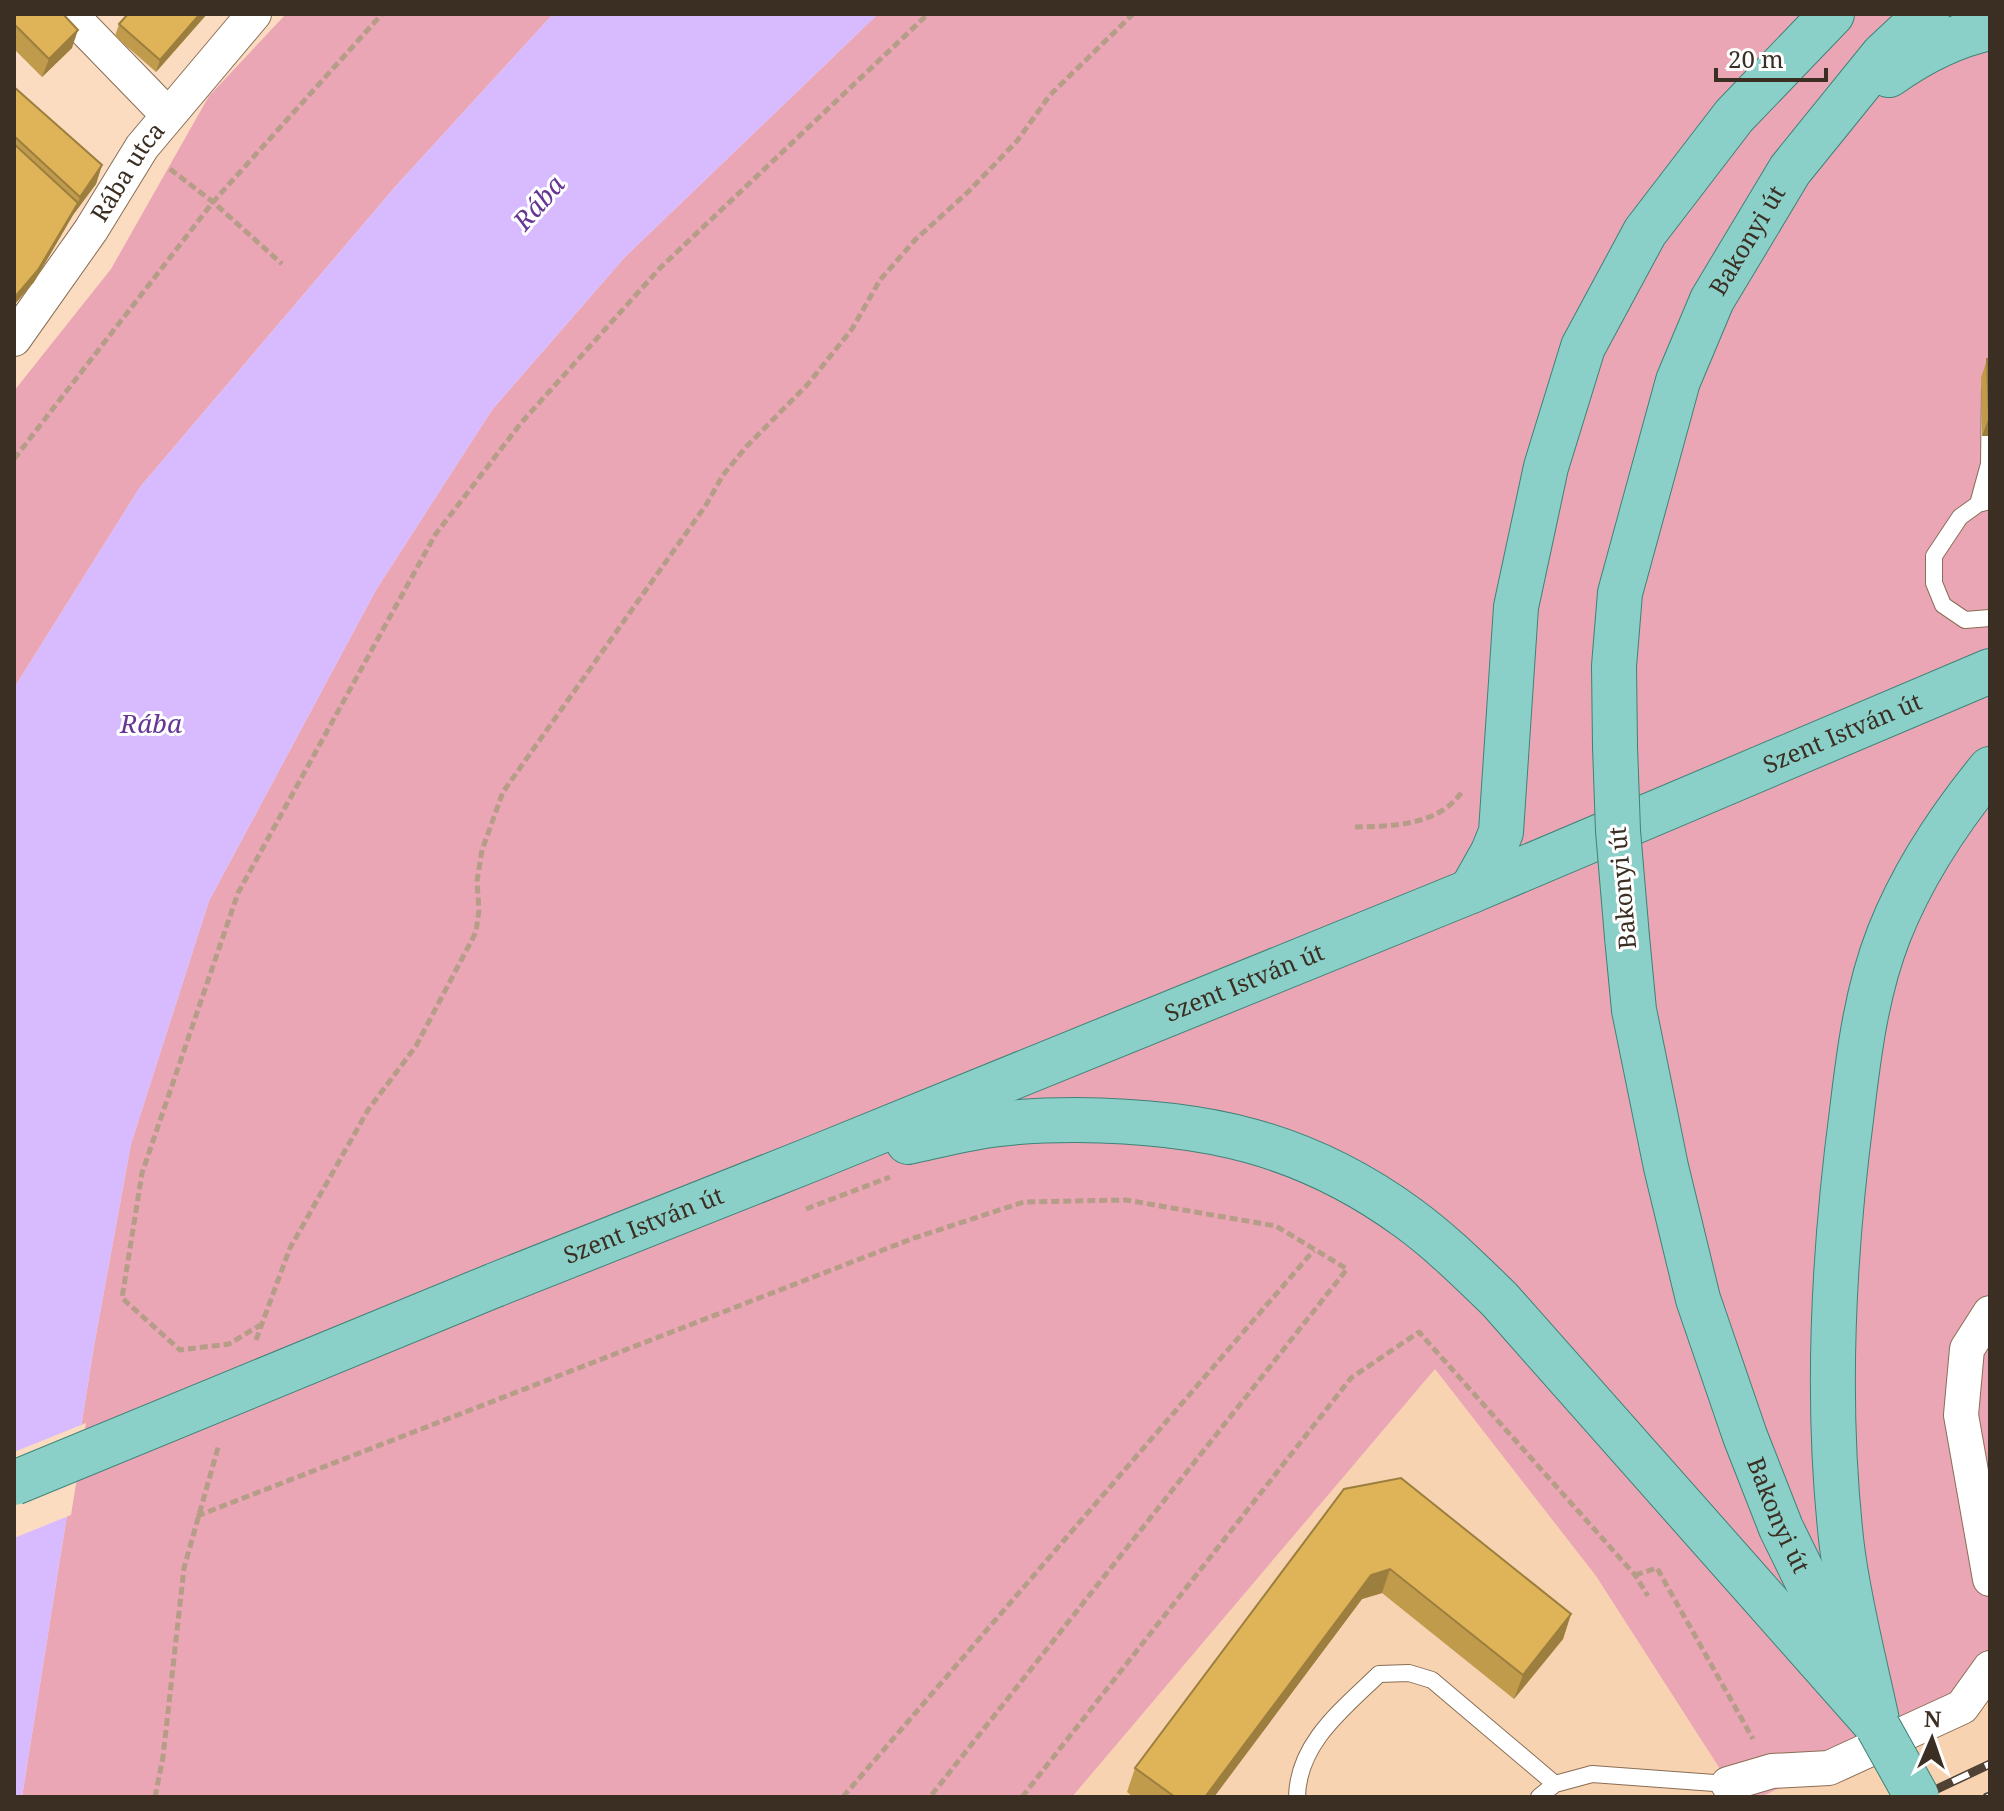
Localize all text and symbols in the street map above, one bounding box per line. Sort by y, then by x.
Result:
scale bar [1716,32,1826,82]
text: 20 m [1728,42,1784,75]
street label: Rába utca [82,114,171,228]
water label: Rába [504,167,572,238]
street label: Bakonyi út [1701,179,1792,301]
street label: Szent István út [1758,684,1926,780]
water label: Rába [119,705,182,741]
street label: Bakonyi út [1600,826,1643,951]
street label: Szent István út [1159,935,1329,1029]
street label: Szent István út [558,1178,728,1271]
street label: Bakonyi út [1740,1452,1818,1578]
north arrow [1892,1699,1972,1779]
text: N [1924,1703,1942,1733]

